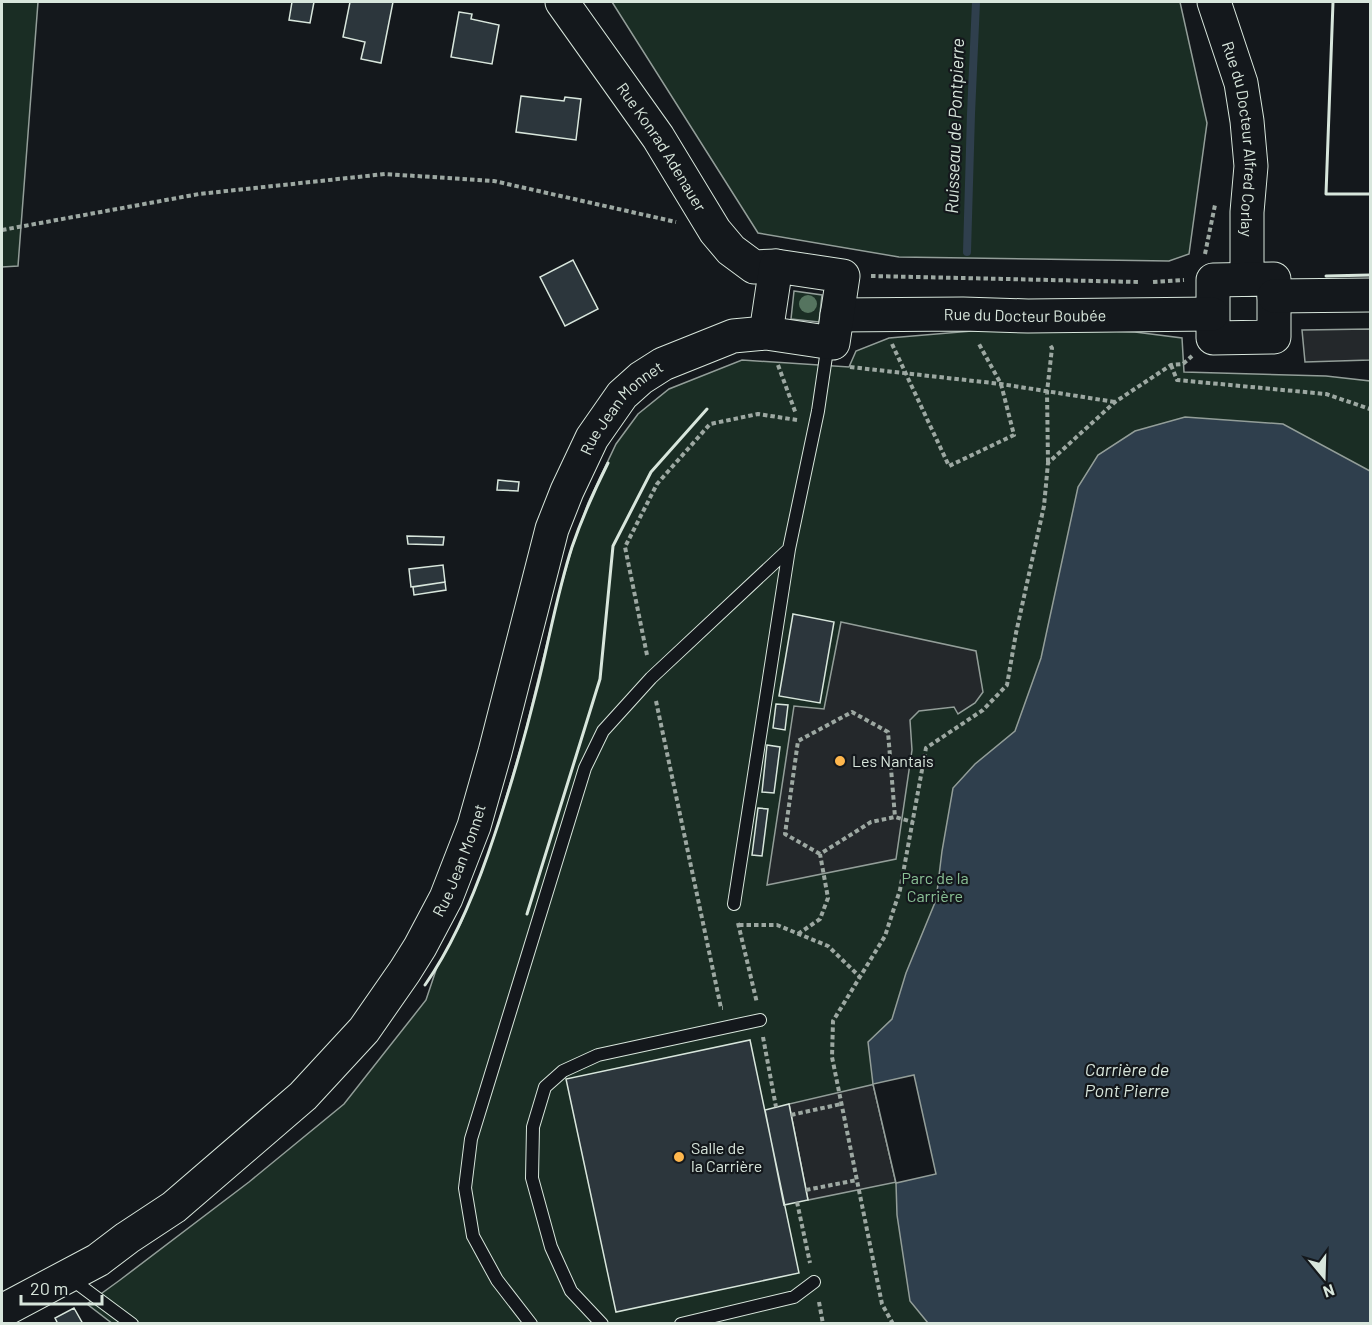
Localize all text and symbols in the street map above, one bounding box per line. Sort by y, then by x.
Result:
water label: Ruisseau de Pontpierre [940,38,968,214]
street label: Rue du Docteur Alfred Corlay [1219,39,1261,237]
street label: Rue Konrad Adenauer [613,79,711,215]
street label: Rue du Docteur Boubée [944,304,1106,325]
street label: Rue Jean Monnet [575,357,666,458]
place label: Les Nantais [852,751,934,770]
marker: Les Nantais [833,754,847,768]
street label: Rue Jean Monnet [428,802,489,920]
park label: Parc de la Carrière [901,868,969,905]
water label: Carrière de Pont Pierre [1085,1058,1169,1101]
place label: Salle de la Carrière [691,1138,762,1175]
marker: Salle de la Carrière [672,1150,686,1164]
north arrow [1294,1247,1354,1307]
scale bar [21,1268,102,1306]
text: 20 m [30,1277,68,1299]
text: N [1321,1281,1337,1302]

